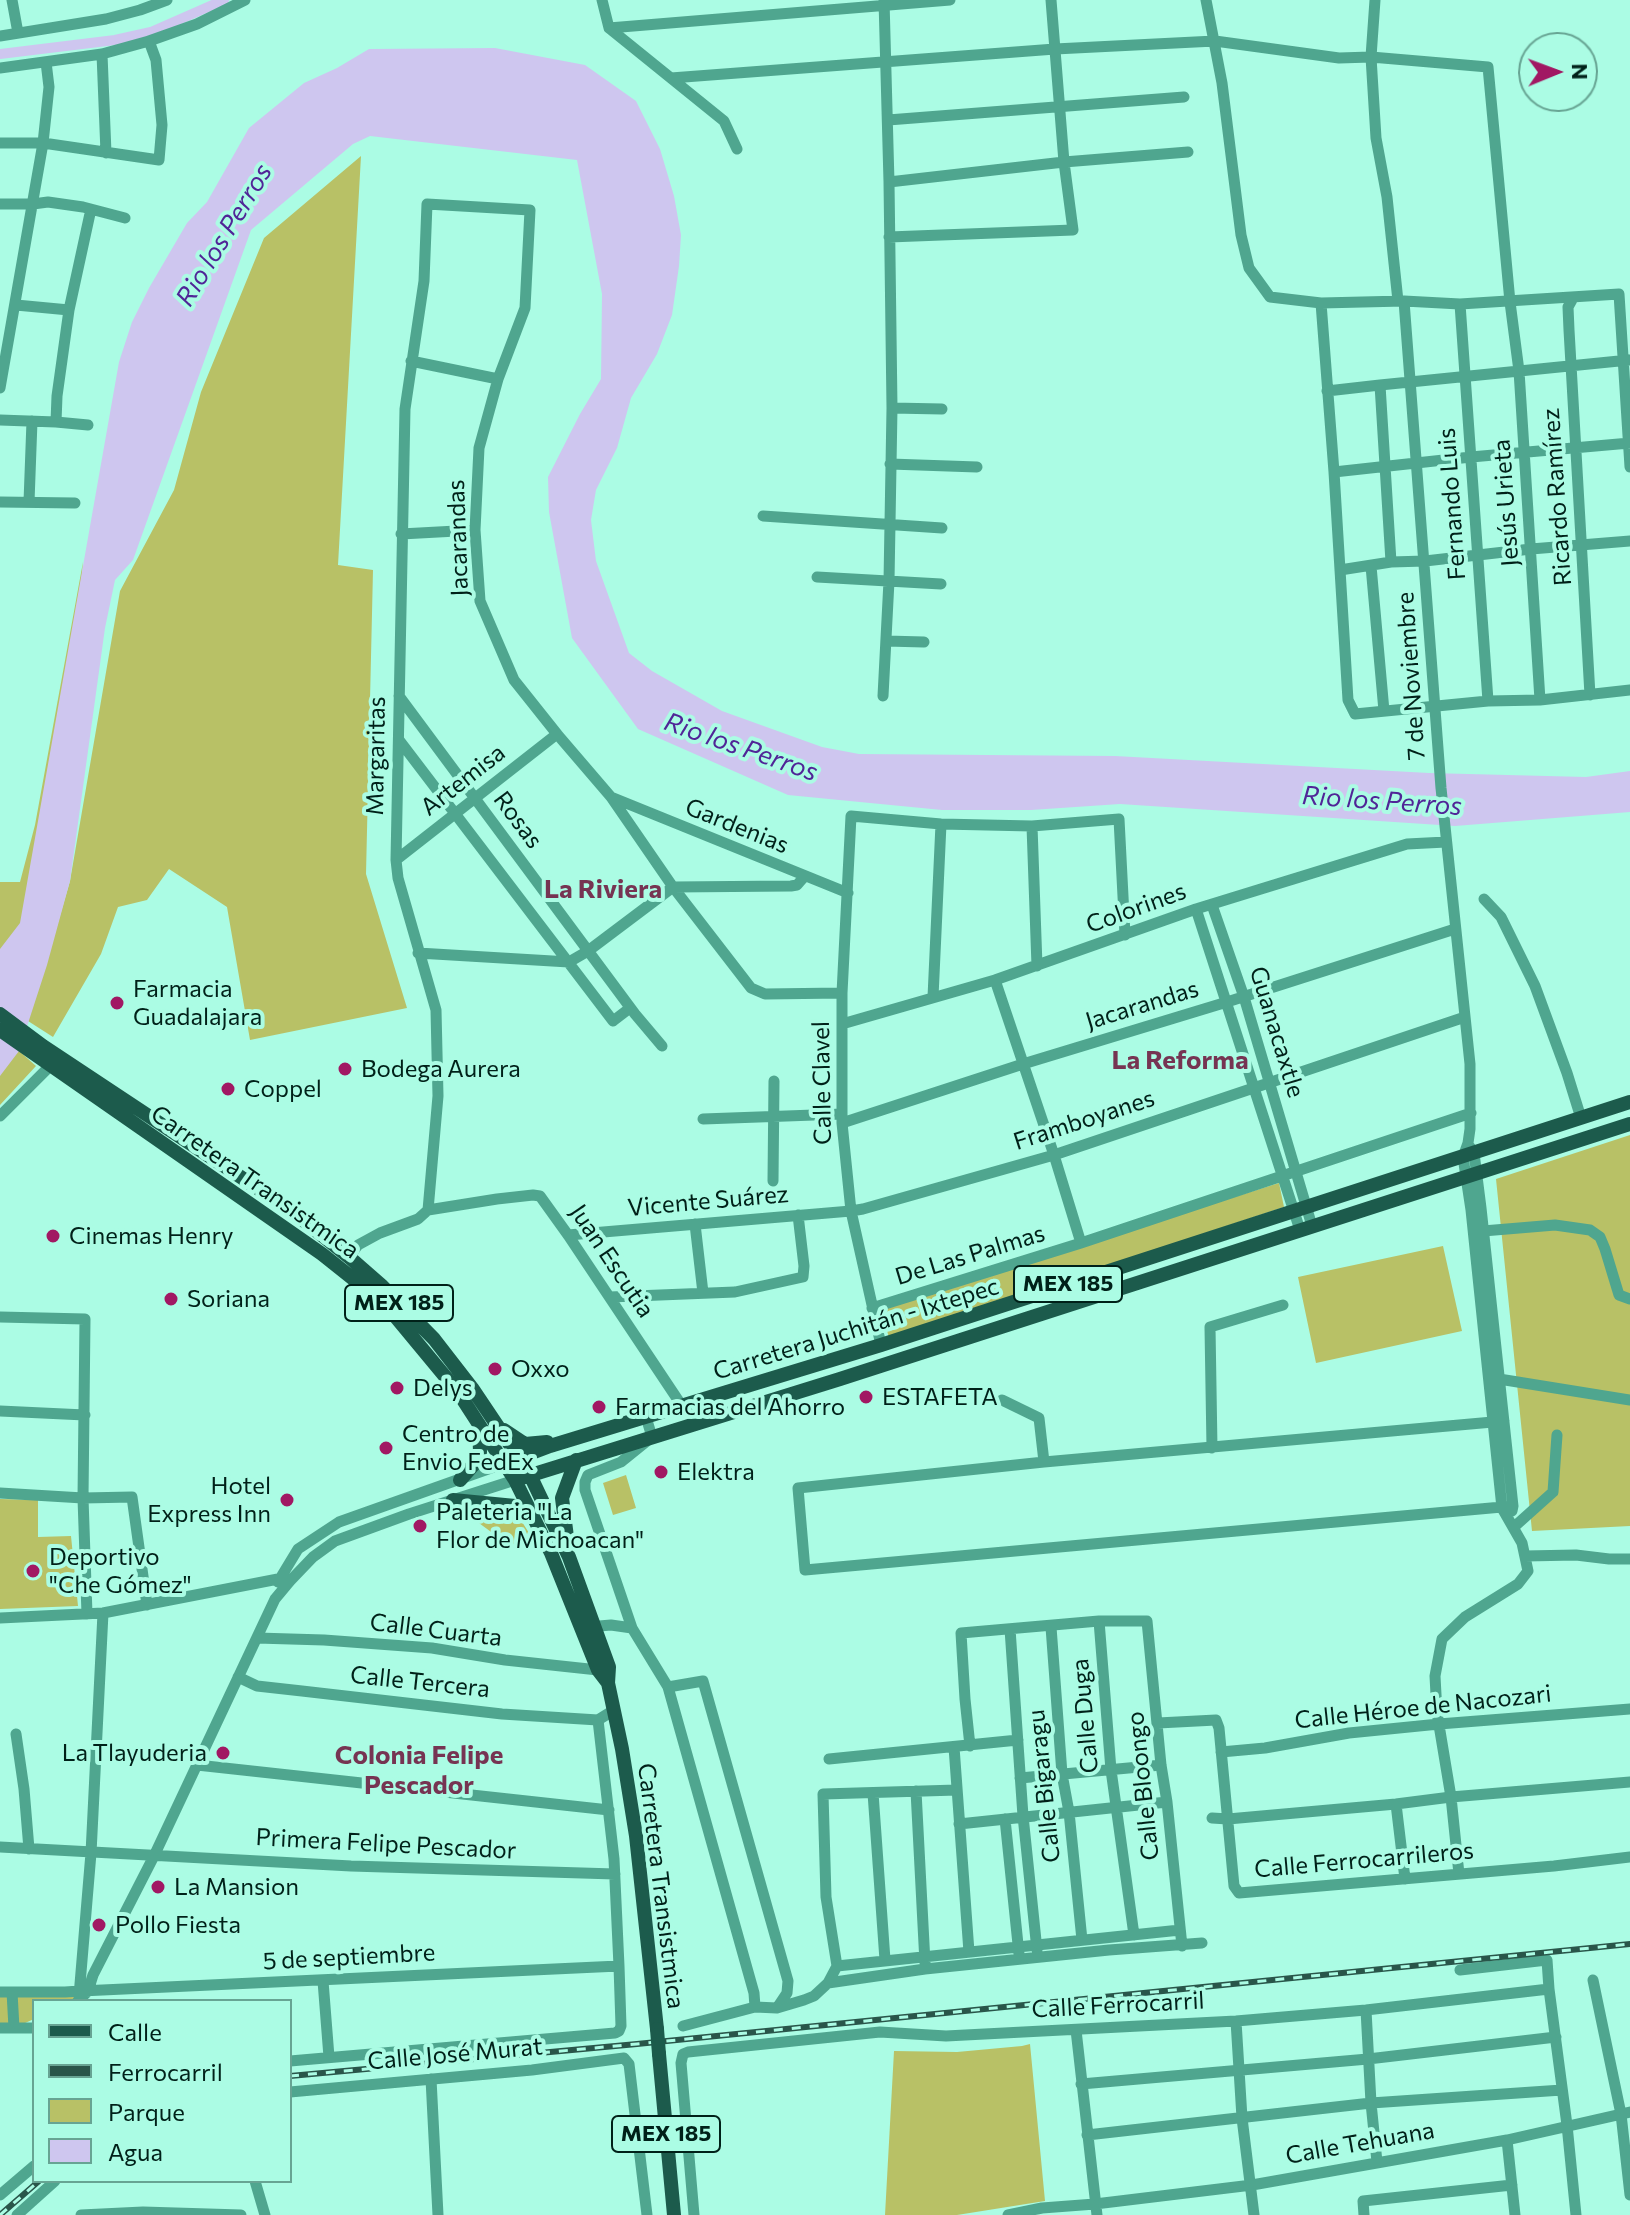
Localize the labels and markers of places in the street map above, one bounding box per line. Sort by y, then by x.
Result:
place label: Farmacia Guadalajara [133,975,262,1031]
marker: Farmacia Guadalajara [108,994,126,1012]
place label: Bodega Aurera [361,1055,521,1083]
marker: Bodega Aurera [336,1060,354,1078]
place label: Coppel [244,1075,322,1103]
marker: Coppel [219,1080,237,1098]
place label: Cinemas Henry [69,1222,233,1250]
marker: Cinemas Henry [44,1227,62,1245]
place label: Soriana [187,1285,270,1313]
marker: Soriana [162,1290,180,1308]
place label: Oxxo [511,1355,570,1383]
marker: Oxxo [486,1360,504,1378]
place label: Delys [413,1374,473,1402]
marker: Delys [388,1379,406,1397]
place label: ESTAFETA [882,1383,998,1411]
marker: ESTAFETA [857,1388,875,1406]
place label: Farmacias del Ahorro [615,1393,845,1421]
marker: Farmacias del Ahorro [590,1398,608,1416]
place label: Centro de Envio FedEx [402,1420,534,1476]
marker: Centro de Envio FedEx [377,1439,395,1457]
place label: Elektra [677,1458,755,1486]
marker: Elektra [652,1463,670,1481]
place label: Hotel Express Inn [147,1472,271,1528]
marker: Hotel Express Inn [278,1491,296,1509]
place label: Paleteria "La Flor de Michoacan" [436,1498,644,1554]
marker: Paleteria "La Flor de Michoacan" [411,1517,429,1535]
place label: Deportivo "Che Gómez" [49,1543,192,1599]
marker: Deportivo "Che Gómez" [24,1562,42,1580]
place label: La Tlayuderia [62,1739,207,1767]
marker: La Tlayuderia [214,1744,232,1762]
place label: La Mansion [174,1873,299,1901]
marker: La Mansion [149,1878,167,1896]
place label: Pollo Fiesta [115,1911,241,1939]
marker: Pollo Fiesta [90,1916,108,1934]

